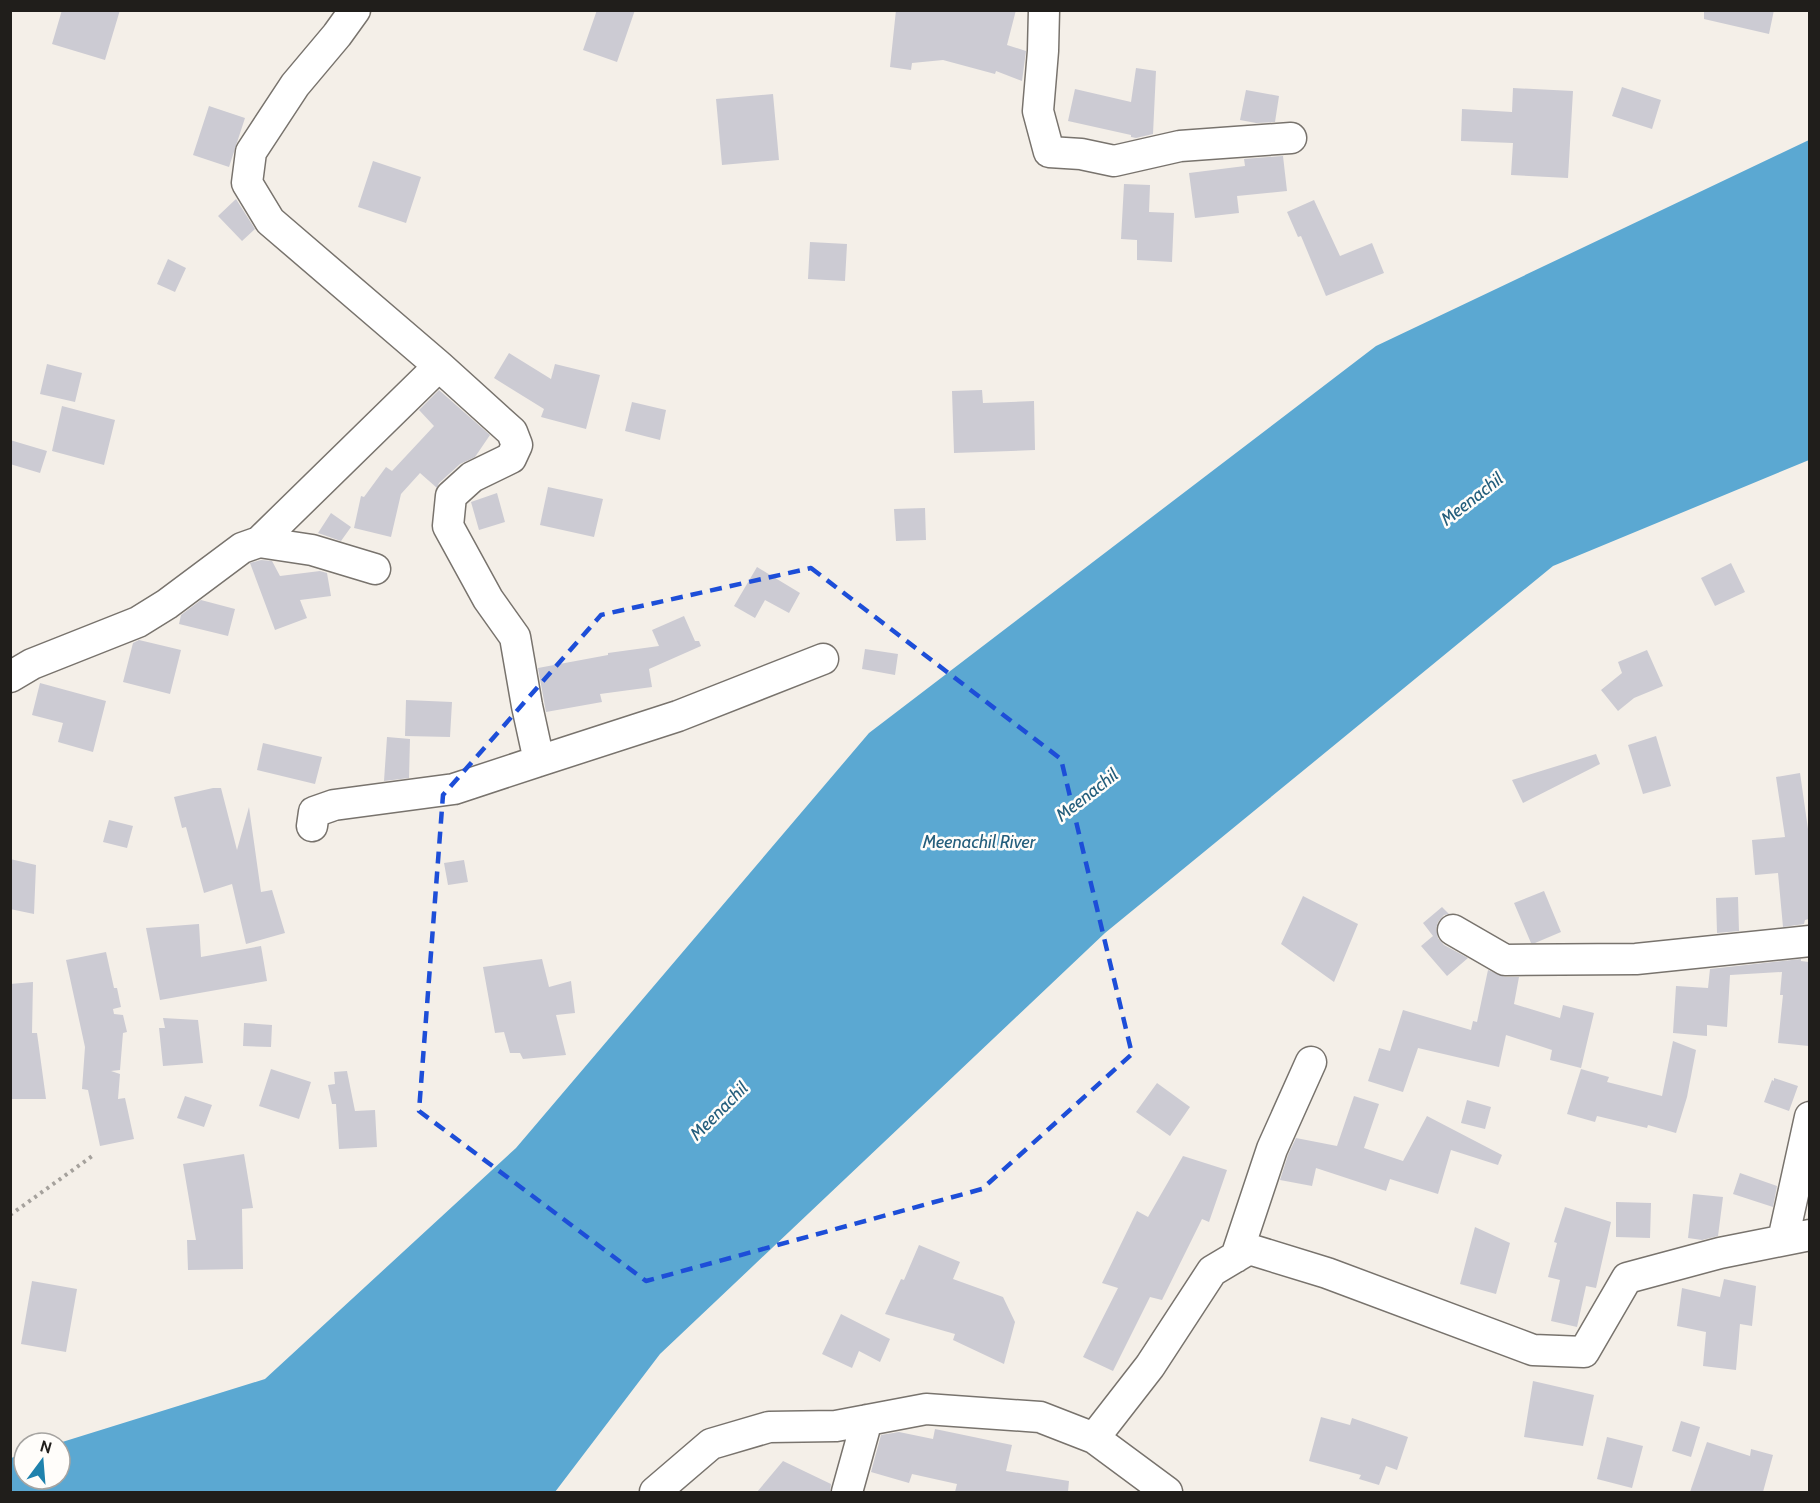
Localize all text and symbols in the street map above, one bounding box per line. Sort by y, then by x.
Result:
water label: Meenachil [1436,467,1508,531]
water label: Meenachil [1051,763,1123,827]
water label: Meenachil River [922,831,1037,853]
water label: Meenachil [685,1077,753,1145]
north arrow [12,1431,72,1491]
text: N [38,1436,54,1458]

